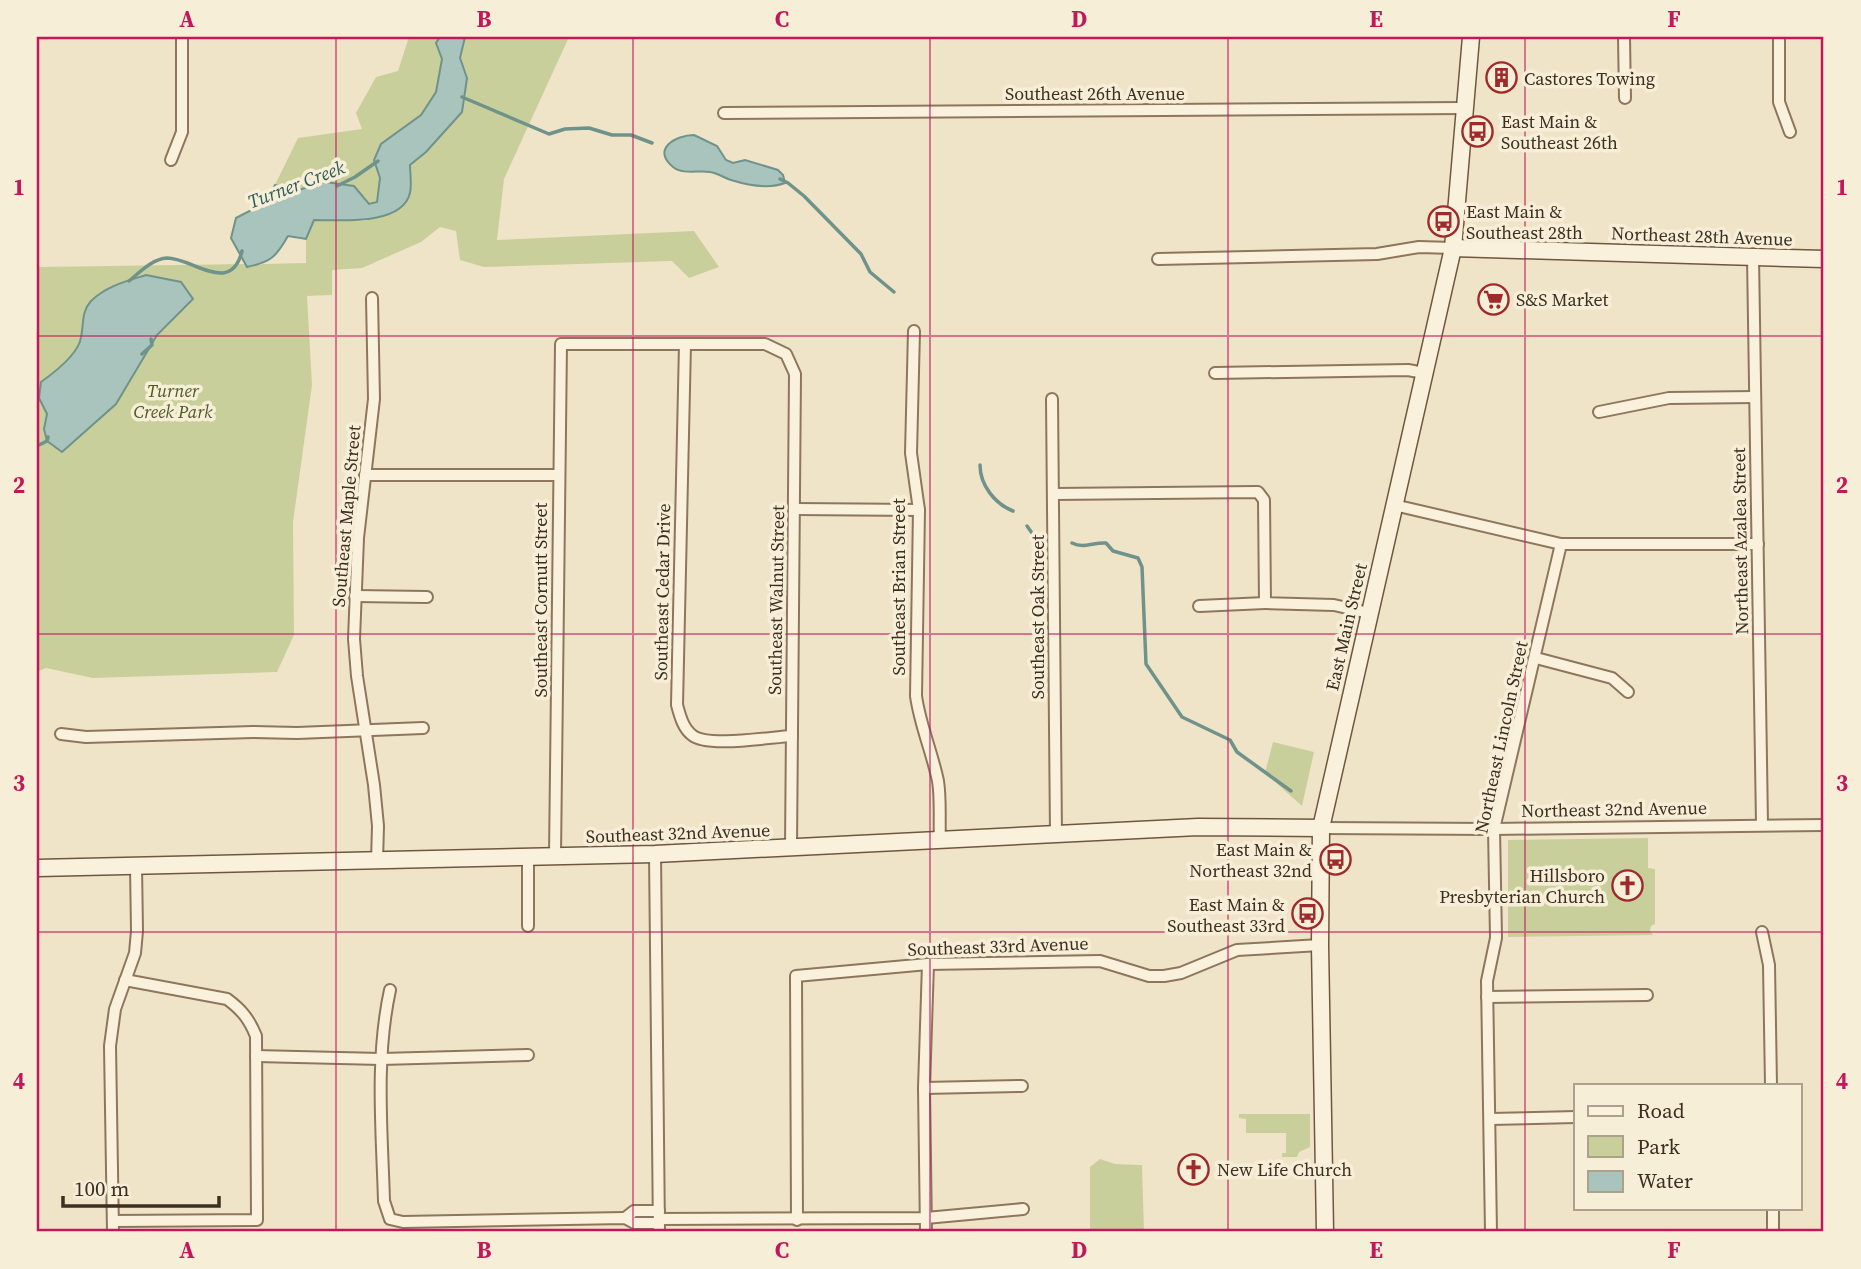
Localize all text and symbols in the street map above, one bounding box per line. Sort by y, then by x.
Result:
text: A [179,3,195,35]
text: B [477,3,492,35]
text: C [775,3,789,35]
text: D [1071,3,1087,35]
text: E [1369,3,1383,35]
text: F [1667,3,1681,35]
building icon: Castores Towing [1484,61,1518,95]
place label: Castores Towing [1524,66,1655,91]
street label: Southeast 26th Avenue [1005,81,1185,106]
place label: East Main & Southeast 26th [1501,109,1618,155]
bus stop icon: East Main & Southeast 26th [1461,114,1495,148]
water label: Turner Creek [244,154,348,214]
text: 1 [13,171,25,203]
text: 1 [1836,171,1848,203]
place label: East Main & Southeast 28th [1466,199,1583,245]
bus stop icon: East Main & Southeast 28th [1426,204,1460,238]
street label: Northeast 28th Avenue [1611,220,1793,252]
supermarket icon: S&S Market [1476,282,1510,316]
place label: S&S Market [1516,287,1609,312]
park label: Turner Creek Park [133,378,213,424]
street label: Southeast Maple Street [326,424,366,608]
street label: Northeast Azalea Street [1726,447,1754,635]
text: 2 [13,469,25,501]
text: 2 [1836,469,1848,501]
street label: Southeast Brian Street [886,498,911,676]
street label: Southeast Cornutt Street [528,502,553,697]
street label: Southeast Cedar Drive [648,503,676,681]
street label: Southeast Walnut Street [762,505,790,695]
street label: Southeast Oak Street [1025,535,1050,699]
street label: East Main Street [1319,561,1373,693]
street label: Northeast Lincoln Street [1468,638,1534,835]
text: 3 [13,767,25,799]
text: 3 [1836,767,1848,799]
street label: Northeast 32nd Avenue [1521,795,1707,823]
street label: Southeast 32nd Avenue [585,817,771,849]
place label: East Main & Northeast 32nd [1189,837,1312,883]
bus stop icon: East Main & Northeast 32nd [1318,842,1352,876]
place label: Hillsboro Presbyterian Church [1439,863,1605,909]
church icon: Hillsboro Presbyterian Church [1611,868,1645,902]
place label: East Main & Southeast 33rd [1167,892,1285,938]
bus stop icon: East Main & Southeast 33rd [1291,897,1325,931]
street label: Southeast 33rd Avenue [907,930,1089,962]
text: 4 [13,1065,25,1097]
text: 4 [1836,1065,1848,1097]
legend [1574,1084,1801,1210]
text: Road [1637,1096,1685,1125]
text: Park [1637,1132,1681,1161]
church icon: New Life Church [1177,1152,1211,1186]
place label: New Life Church [1217,1157,1352,1182]
scale bar [63,1164,219,1208]
text: Water [1637,1166,1693,1195]
text: 100 m [74,1174,129,1203]
text: A [179,1234,195,1266]
text: B [477,1234,492,1266]
text: C [775,1234,789,1266]
text: D [1071,1234,1087,1266]
text: E [1369,1234,1383,1266]
text: F [1667,1234,1681,1266]

